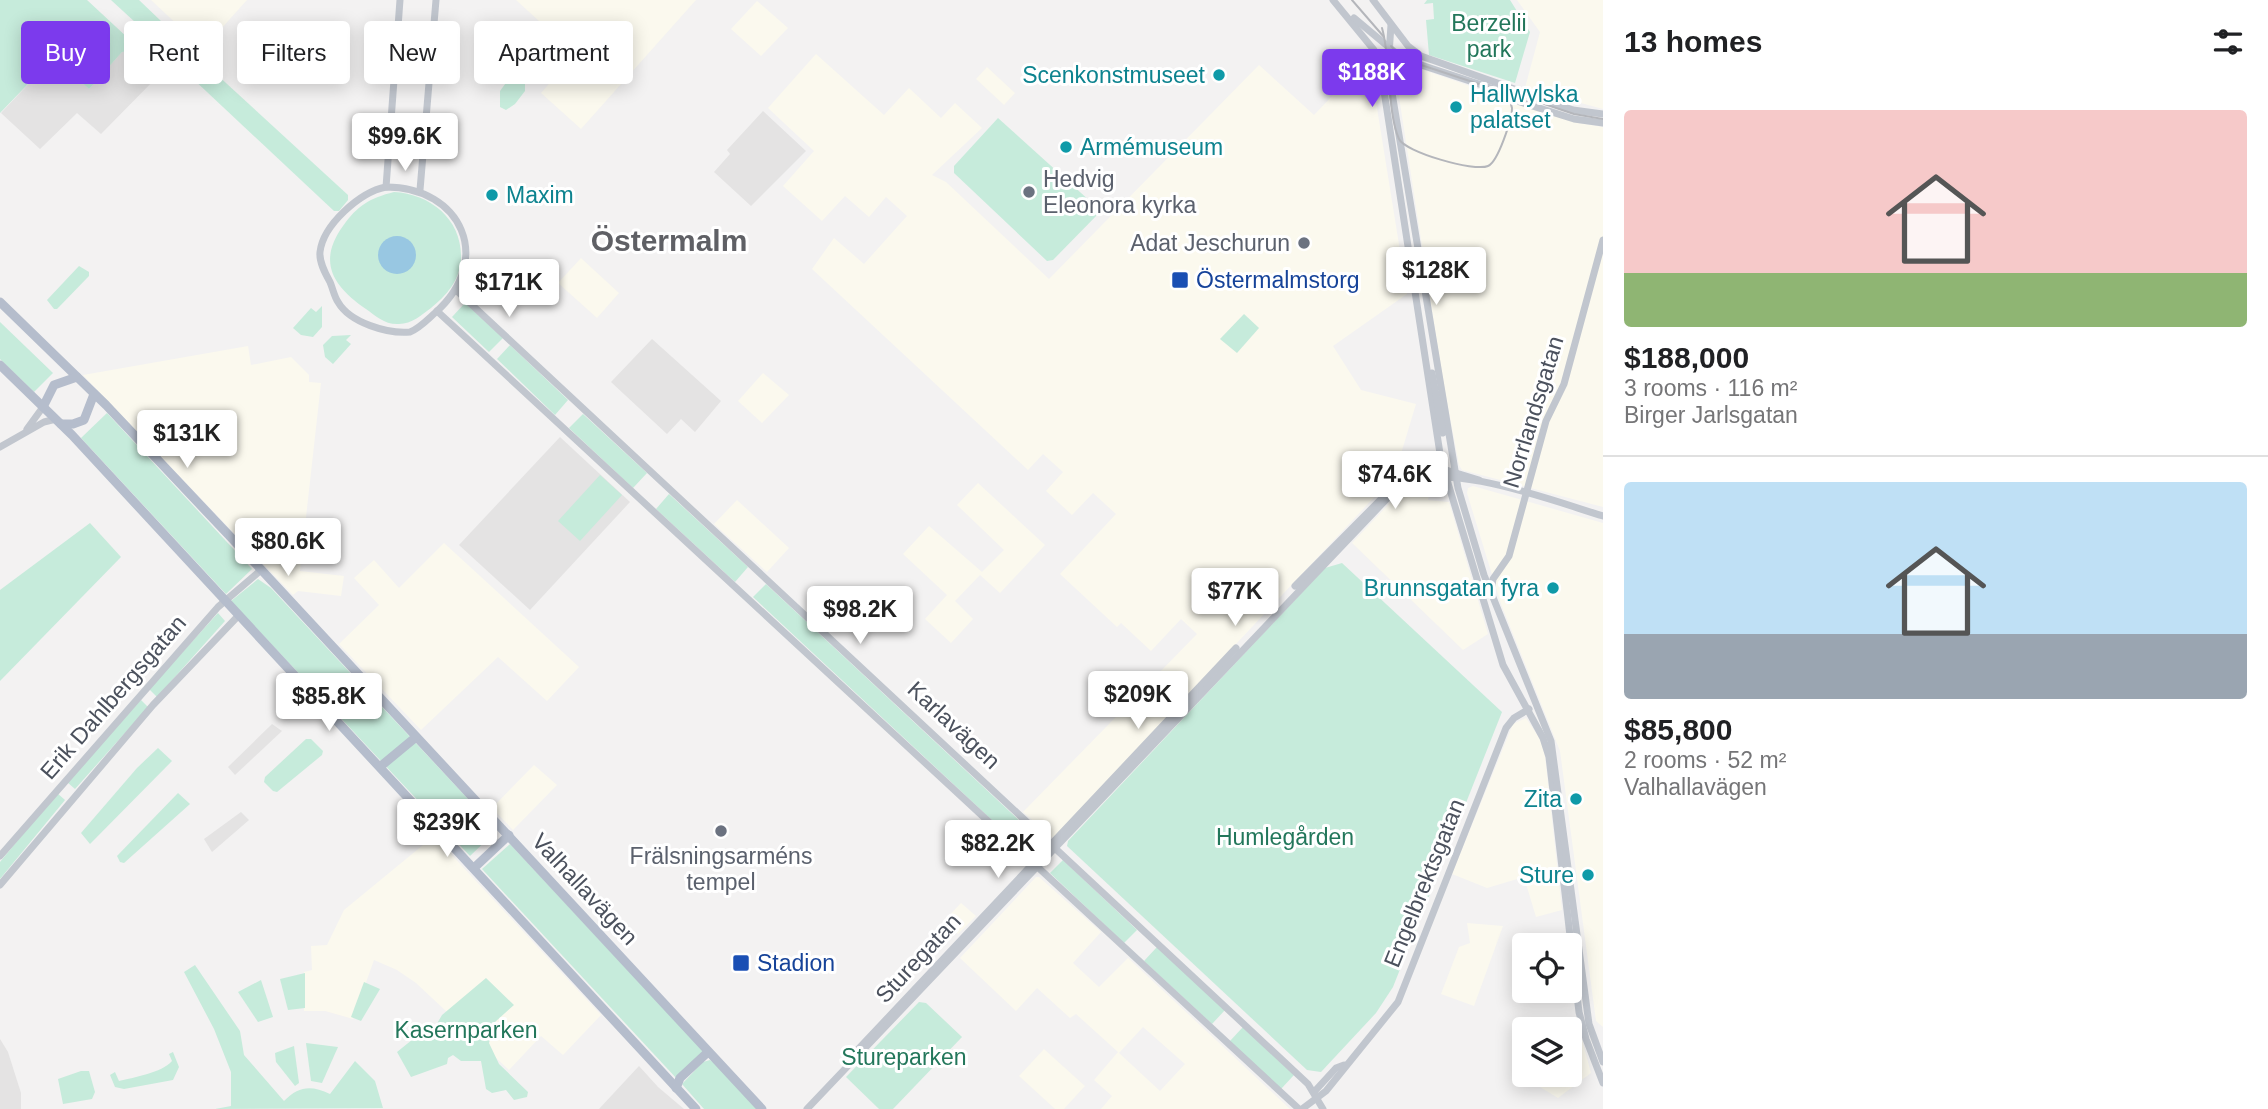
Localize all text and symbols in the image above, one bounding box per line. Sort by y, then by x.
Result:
park label: Berzelii park [1451,10,1527,62]
chip: Buy [21,21,110,84]
chip: Rent [124,21,223,84]
chip: Filters [237,21,350,84]
chip: New [364,21,460,84]
chip: Apartment [474,21,633,84]
icon: filters [2209,23,2247,61]
text: 13 homes [1624,25,1762,58]
pin: $188K [1323,50,1421,109]
text: $188K [1338,59,1406,85]
place label: Scenkonstmuseet [1022,62,1206,88]
marker: Scenkonstmuseet [1211,67,1227,83]
place label: Hallwylska palatset [1470,81,1579,133]
marker: Hallwylska palatset [1448,99,1464,115]
pin: $99.6K [348,114,462,173]
text: $99.6K [368,123,442,149]
place label: Armémuseum [1080,134,1223,160]
marker: Armémuseum [1058,139,1074,155]
icon: home [1873,156,1999,282]
place label: Hedvig Eleonora kyrka [1043,166,1197,218]
place label: Maxim [506,182,574,208]
marker: Hedvig Eleonora kyrka [1021,184,1037,200]
marker: Maxim [484,187,500,203]
district label: Östermalm [591,224,747,257]
place label: Adat Jeschurun [1130,230,1290,256]
marker: Adat Jeschurun [1296,235,1312,251]
pin: $128K [1387,247,1485,307]
text: $128K [1402,257,1470,283]
pin: $171K [460,260,558,319]
place label: Östermalmstorg [1196,267,1360,293]
text: $171K [475,269,543,295]
marker: Östermalmstorg [1170,270,1190,290]
street label: Norrlandsgatan [1498,333,1568,491]
text: $188,000 [1624,341,1749,374]
text: 3 rooms · 116 m² [1624,375,1797,401]
text: Birger Jarlsgatan [1624,402,1798,428]
pin: $131K [138,410,236,470]
text: $131K [153,420,221,446]
pin: $74.6K [1338,452,1452,511]
text: $74.6K [1358,461,1432,487]
pin: $80.6K [231,518,345,578]
text: $80.6K [251,528,325,554]
icon: home [1873,528,1999,654]
pin: $77K [1194,568,1276,628]
place label: Brunnsgatan fyra [1364,575,1539,601]
text: $77K [1208,578,1262,604]
marker: Brunnsgatan fyra [1545,580,1561,596]
pin: $98.2K [803,586,917,646]
text: $98.2K [823,596,897,622]
street label: Erik Dahlbergsgatan [35,610,191,784]
pin: $209K [1089,672,1187,731]
pin: $85.8K [272,674,386,733]
street label: Karlavägen [903,676,1005,774]
text: $209K [1104,681,1172,707]
text: $85.8K [292,683,366,709]
text: $85,800 [1624,713,1732,746]
text: 2 rooms · 52 m² [1624,747,1786,773]
text: Valhallavägen [1624,774,1767,800]
place label: Zita [1524,786,1562,812]
marker: Zita [1568,791,1584,807]
street label: Engelbrektsgatan [1378,795,1470,971]
pin: $239K [398,800,496,859]
text: $239K [413,809,481,835]
pin: $82.2K [941,820,1055,880]
marker: Frälsningsarméns tempel [713,823,729,839]
park label: Humlegården [1216,824,1354,850]
street label: Valhallavägen [527,828,643,950]
text: $82.2K [961,830,1035,856]
place label: Frälsningsarméns tempel [630,843,812,895]
place label: Sture [1519,862,1574,888]
marker: Sture [1580,867,1596,883]
street label: Sturegatan [870,908,966,1008]
map controls [1512,933,1582,1087]
button: locate [1512,933,1582,1003]
place label: Stadion [757,950,835,976]
marker: Stadion [731,953,751,973]
park label: Kasernparken [394,1017,538,1043]
button: layers [1512,1017,1582,1087]
park label: Stureparken [841,1044,967,1070]

